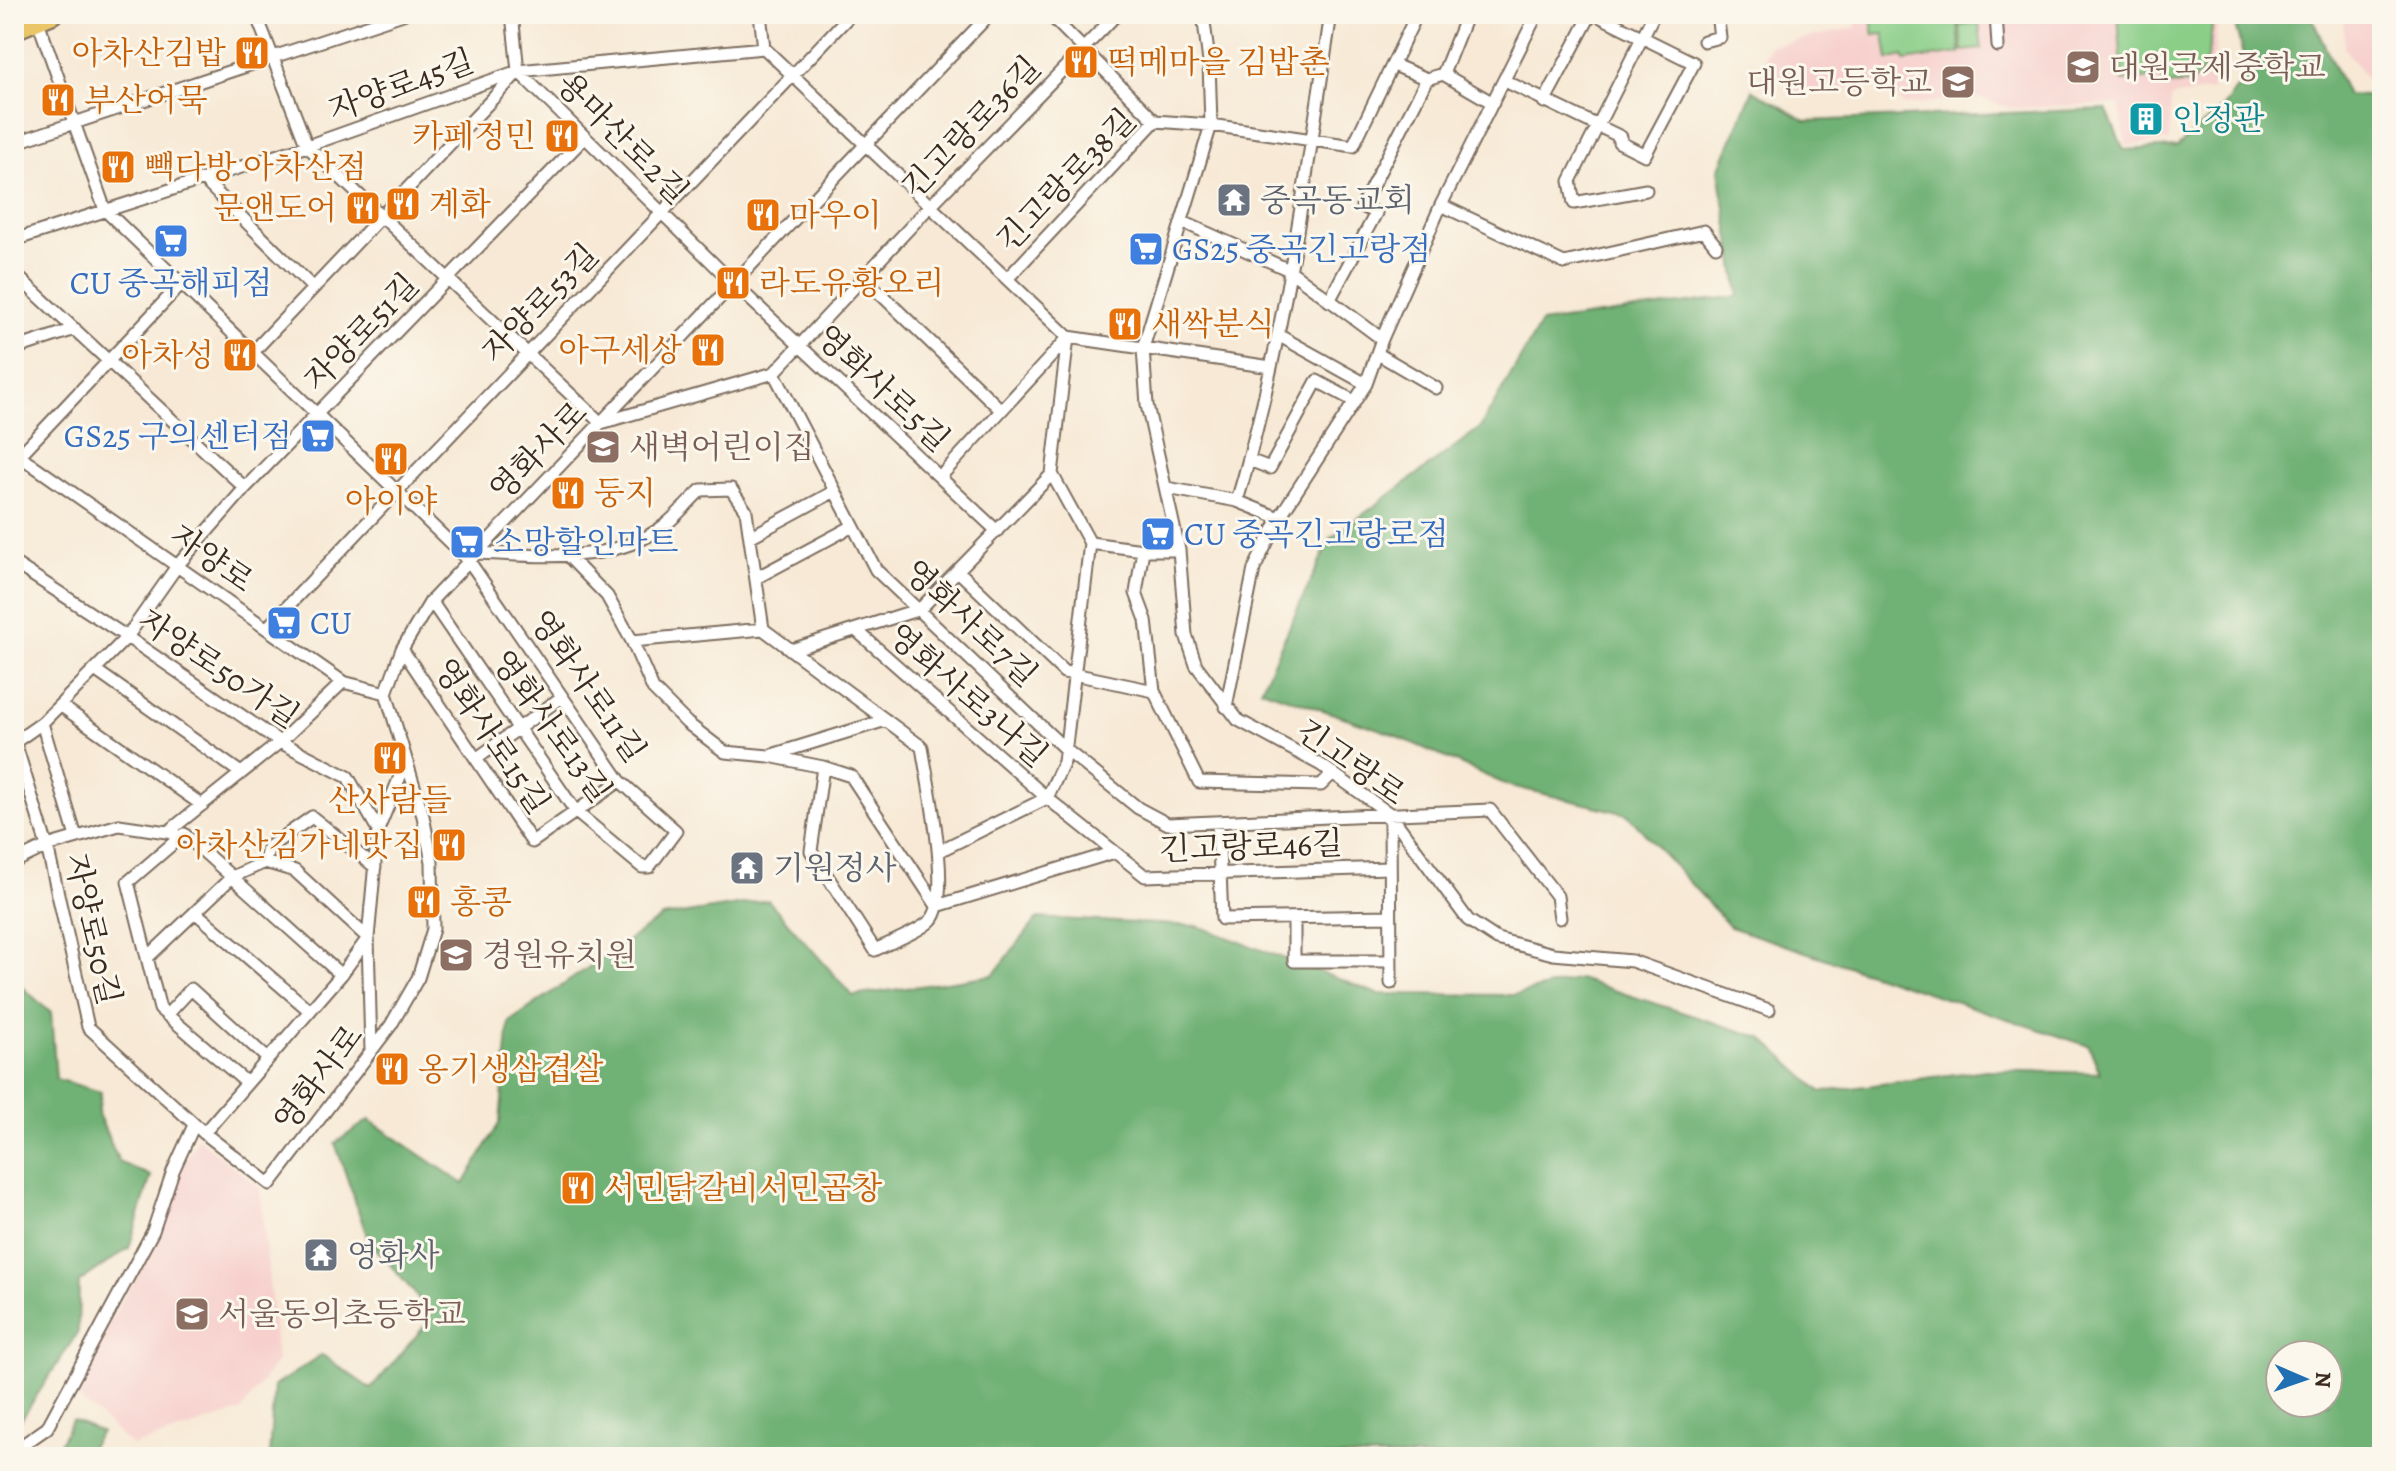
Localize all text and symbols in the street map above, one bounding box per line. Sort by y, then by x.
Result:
place label: 아차산김밥 [71,31,226,75]
restaurant icon: 아차산김밥 [233,34,271,72]
street label: 자양로45길 [322,38,480,132]
place label: 떡메마을 김밥촌 [1107,40,1330,84]
restaurant icon: 떡메마을 김밥촌 [1062,43,1100,81]
place label: 대원국제중학교 [2109,45,2325,89]
street label: 긴고랑로36길 [892,46,1050,208]
school or university icon: 대원국제중학교 [2064,48,2102,86]
place label: 대원고등학교 [1747,60,1932,104]
street label: 용마산로2길 [547,62,699,214]
school or university icon: 대원고등학교 [1939,63,1977,101]
place label: 부산어묵 [84,78,208,122]
restaurant icon: 부산어묵 [39,81,77,119]
place label: 인정관 [2172,97,2265,141]
street label: 긴고랑로38길 [986,99,1146,261]
building icon: 인정관 [2127,100,2165,138]
place label: 카페정민 [412,114,536,158]
restaurant icon: 카페정민 [543,117,581,155]
place label: 빽다방 아차산점 [144,145,367,189]
restaurant icon: 빽다방 아차산점 [99,148,137,186]
place label: 중곡동교회 [1260,178,1415,222]
temple icon: 중곡동교회 [1215,181,1253,219]
place label: 계화 [429,182,491,226]
restaurant icon: 계화 [384,185,422,223]
place label: 문앤도어 [213,186,337,230]
restaurant icon: 문앤도어 [344,189,382,227]
place label: 마우이 [789,193,882,237]
restaurant icon: 마우이 [744,196,782,234]
supermarket icon: CU 중곡해피점 [152,222,190,260]
place label: GS25 중곡긴고랑점 [1172,227,1431,271]
supermarket icon: GS25 중곡긴고랑점 [1127,230,1165,268]
street label: 자양로53길 [472,234,608,372]
place label: CU 중곡해피점 [70,261,272,305]
place label: 라도유황오리 [759,261,944,305]
street label: 자양로51길 [294,263,428,401]
restaurant icon: 라도유황오리 [714,264,752,302]
place label: 새싹분식 [1151,302,1275,346]
restaurant icon: 새싹분식 [1106,305,1144,343]
street label: 영화사로5길 [806,315,960,461]
place label: 아구세상 [558,328,682,372]
restaurant icon: 아구세상 [689,331,727,369]
place label: 아차성 [121,333,214,377]
restaurant icon: 아차성 [221,336,259,374]
street label: 영화사로 [479,391,597,511]
place label: GS25 구의센터점 [64,414,292,458]
supermarket icon: GS25 구의센터점 [299,417,337,455]
place label: 새벽어린이집 [629,425,814,469]
school or university icon: 새벽어린이집 [584,428,622,466]
restaurant icon: 아이야 [372,440,410,478]
place label: 둥지 [594,471,656,515]
restaurant icon: 둥지 [549,474,587,512]
place label: 아이야 [345,479,437,523]
place label: CU 중곡긴고랑로점 [1184,512,1449,556]
street label: 자양로 [161,513,263,603]
supermarket icon: CU 중곡긴고랑로점 [1139,515,1177,553]
place label: 소망할인마트 [493,520,679,564]
supermarket icon: 소망할인마트 [448,523,486,561]
street label: 영화사로7길 [895,550,1047,696]
street label: 자양로50가길 [130,598,308,738]
place label: CU [310,601,352,645]
street label: 영화사로11길 [519,601,657,771]
supermarket icon: CU [265,604,303,642]
street label: 영화사로3나길 [879,613,1057,777]
street label: 영화사로13길 [482,641,622,811]
street label: 영화사로15길 [424,649,560,823]
street label: 긴고랑로 [1288,709,1414,816]
restaurant icon: 산사람들 [371,739,409,777]
place label: 산사람들 [328,778,452,822]
street label: 긴고랑로46길 [1158,821,1344,871]
place label: 아차산김가네맛집 [176,823,423,867]
restaurant icon: 아차산김가네맛집 [430,826,468,864]
place label: 기원정사 [773,846,897,890]
street label: 자양로50길 [54,849,132,1009]
temple icon: 기원정사 [728,849,766,887]
place label: 홍콩 [450,880,512,924]
restaurant icon: 홍콩 [405,883,443,921]
place label: 경원유치원 [482,933,637,977]
school or university icon: 경원유치원 [437,936,475,974]
street label: 영화사로 [263,1015,373,1141]
place label: 옹기생삼겹살 [418,1047,604,1091]
restaurant icon: 옹기생삼겹살 [373,1050,411,1088]
place label: 서민닭갈비서민곱창 [604,1166,882,1210]
restaurant icon: 서민닭갈비서민곱창 [559,1169,597,1207]
place label: 영화사 [347,1233,440,1277]
temple icon: 영화사 [302,1236,340,1274]
place label: 서울동의초등학교 [218,1292,465,1336]
school or university icon: 서울동의초등학교 [173,1295,211,1333]
north arrow [2264,1339,2344,1419]
text: N [2308,1371,2338,1388]

